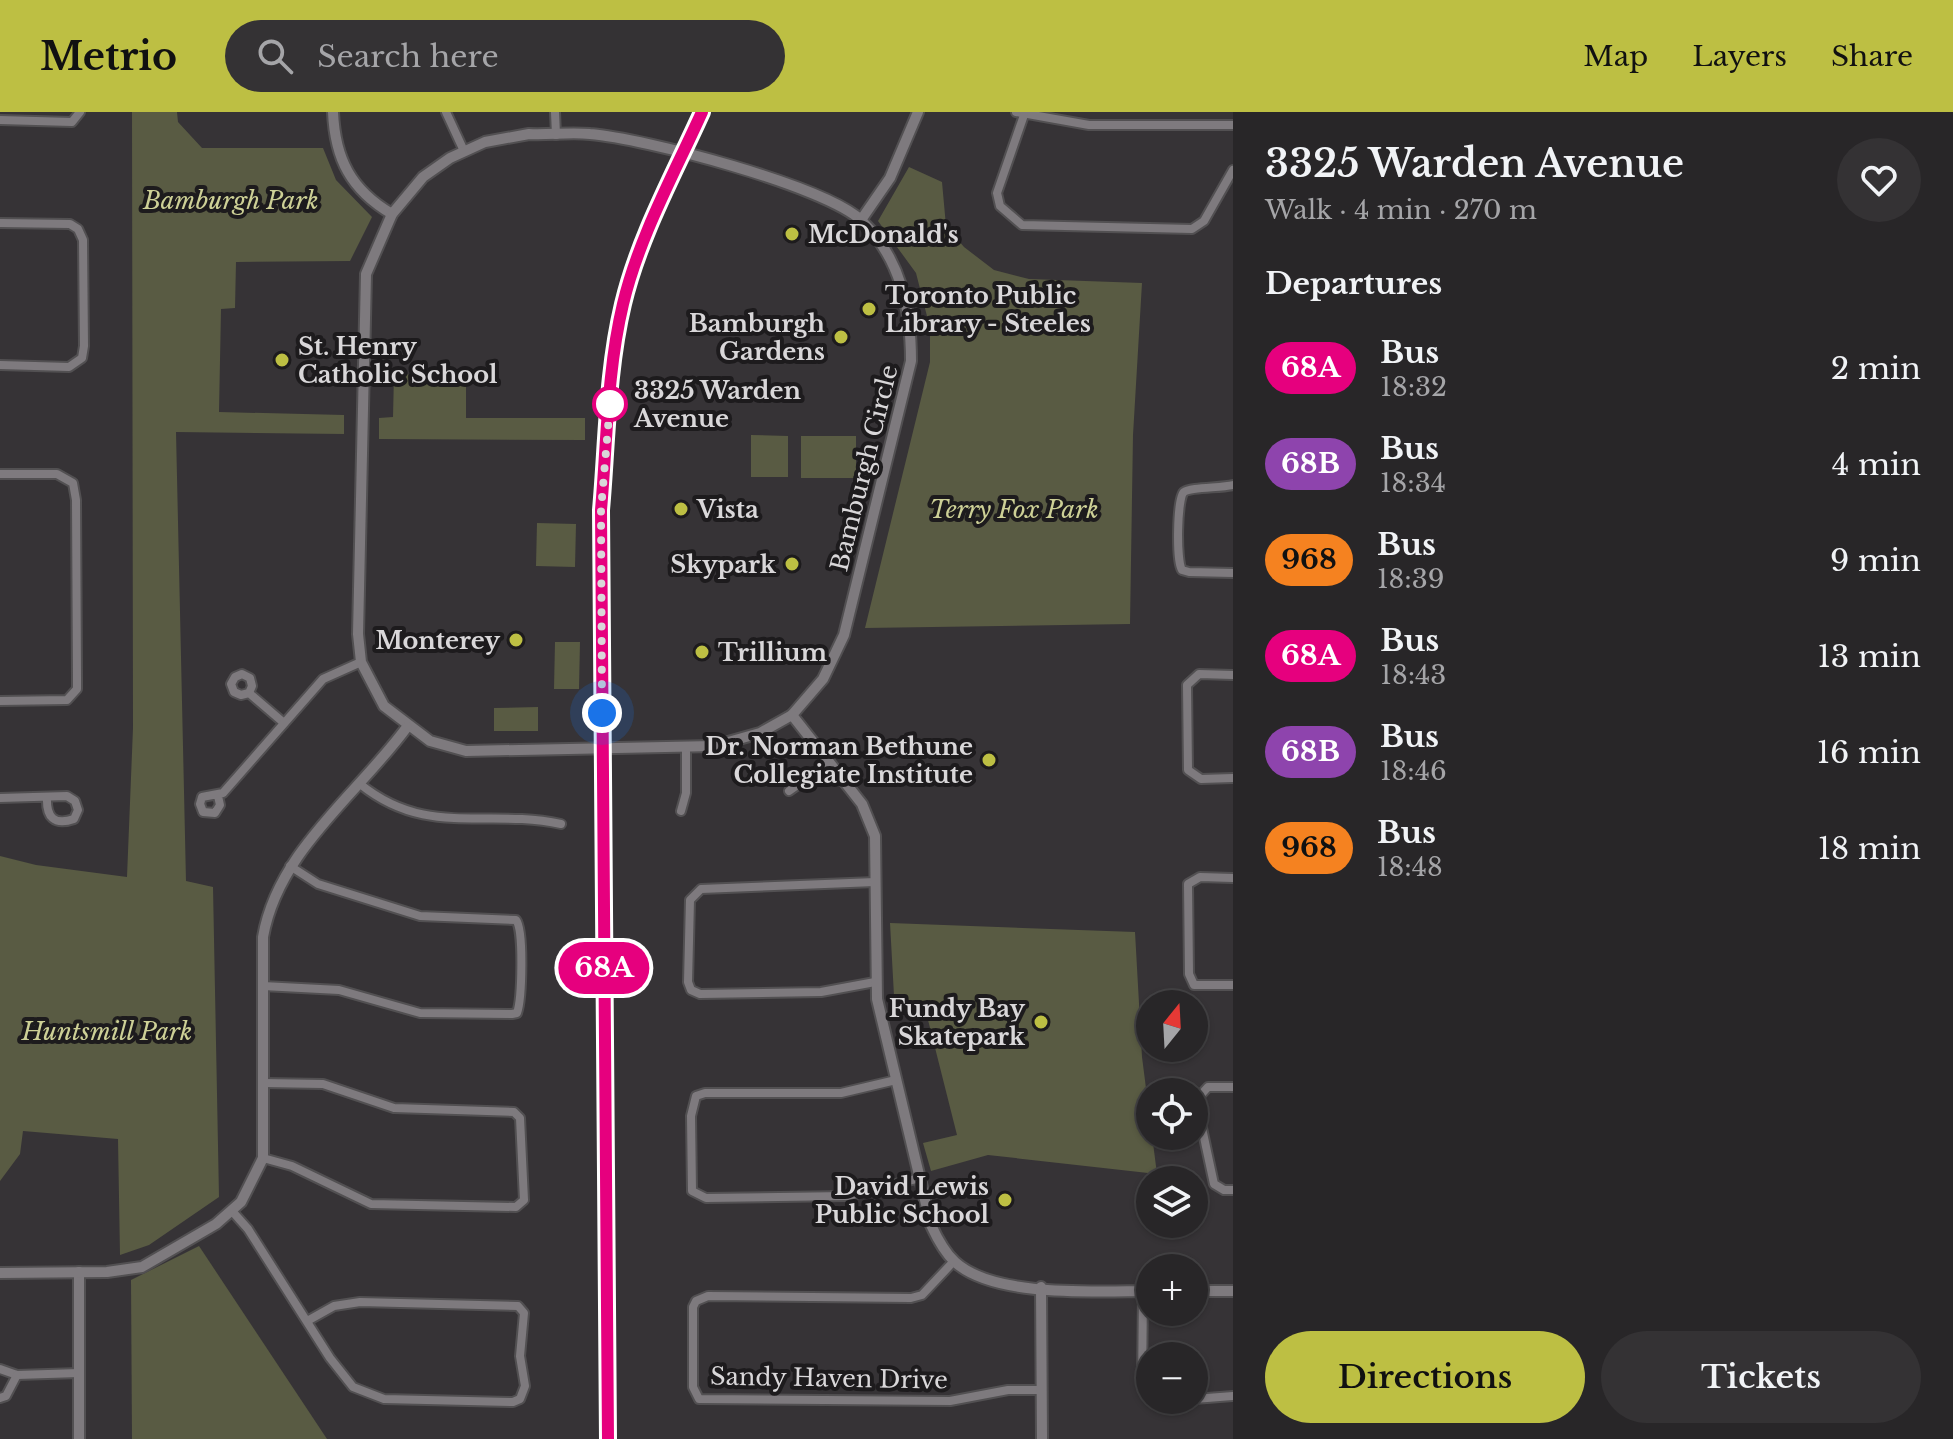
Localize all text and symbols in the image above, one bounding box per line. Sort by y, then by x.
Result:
search box [225,20,785,92]
text: Metrio [40,33,177,80]
icon: search [253,34,297,78]
text: Search here [317,38,499,75]
text: Map [1583,39,1648,74]
text: Layers [1692,39,1787,74]
text: Share [1831,39,1913,74]
button: heart [1837,138,1921,222]
text: 3325 Warden Avenue [1265,140,1684,187]
park label: Bamburgh Park [142,186,319,215]
text: Walk · 4 min · 270 m [1265,194,1537,226]
place label: McDonald's [808,220,959,249]
marker: McDonald's [783,225,801,243]
text: Departures [1265,265,1442,302]
place label: Toronto Public Library - Steeles [885,281,1091,338]
marker: Toronto Public Library - Steeles [860,300,878,318]
place label: Bamburgh Gardens [689,309,825,366]
marker: Bamburgh Gardens [832,328,850,346]
place label: St. Henry Catholic School [298,332,498,389]
text: Bus [1380,334,1439,371]
text: 68A [1281,350,1340,385]
text: 2 min [1831,350,1921,387]
marker: St. Henry Catholic School [273,351,291,369]
street label: Bamburgh Circle [824,362,904,574]
text: 18:32 [1380,371,1447,403]
place label: 3325 Warden Avenue [633,376,802,433]
marker: 3325 Warden Avenue [593,387,627,421]
text: Bus [1380,430,1439,467]
text: 68B [1281,446,1340,481]
text: 4 min [1832,446,1921,483]
text: 18:34 [1380,467,1446,499]
place label: Vista [696,495,759,524]
park label: Terry Fox Park [930,495,1098,524]
marker: Vista [672,500,690,518]
text: Bus [1377,526,1436,563]
text: 968 [1281,542,1337,577]
text: 9 min [1830,542,1921,579]
place label: Skypark [670,550,777,579]
marker: Skypark [783,555,801,573]
text: 18:39 [1377,563,1445,595]
text: Bus [1380,622,1439,659]
place label: Monterey [376,626,500,655]
marker: Monterey [507,631,525,649]
place label: Trillium [718,638,827,667]
text: 68A [1281,638,1340,673]
text: 13 min [1817,638,1921,675]
marker: Trillium [693,643,711,661]
text: 18:43 [1380,659,1446,691]
your location [582,693,622,733]
text: Bus [1380,718,1439,755]
place label: Dr. Norman Bethune Collegiate Institute [705,732,973,789]
text: 68B [1281,734,1340,769]
text: 16 min [1817,734,1921,771]
marker: Dr. Norman Bethune Collegiate Institute [980,751,998,769]
text: 18:46 [1380,755,1447,787]
text: Bus [1377,814,1436,851]
text: 968 [1281,830,1337,865]
text: 18 min [1818,830,1921,867]
text: 18:48 [1377,851,1443,883]
line badge: 68A [558,942,650,994]
text: 68A [574,950,634,985]
north arrow [1136,990,1208,1062]
map controls [1136,990,1208,1414]
place label: Fundy Bay Skatepark [889,994,1026,1051]
marker: Fundy Bay Skatepark [1032,1013,1050,1031]
park label: Huntsmill Park [21,1017,192,1046]
button: locate [1136,1078,1208,1150]
button: layers [1136,1166,1208,1238]
place label: David Lewis Public School [815,1172,989,1229]
marker: David Lewis Public School [996,1191,1014,1209]
button: + [1136,1254,1208,1326]
button: Directions [1265,1331,1585,1423]
button: Tickets [1601,1331,1921,1423]
button: − [1136,1342,1208,1414]
street label: Sandy Haven Drive [710,1361,948,1395]

